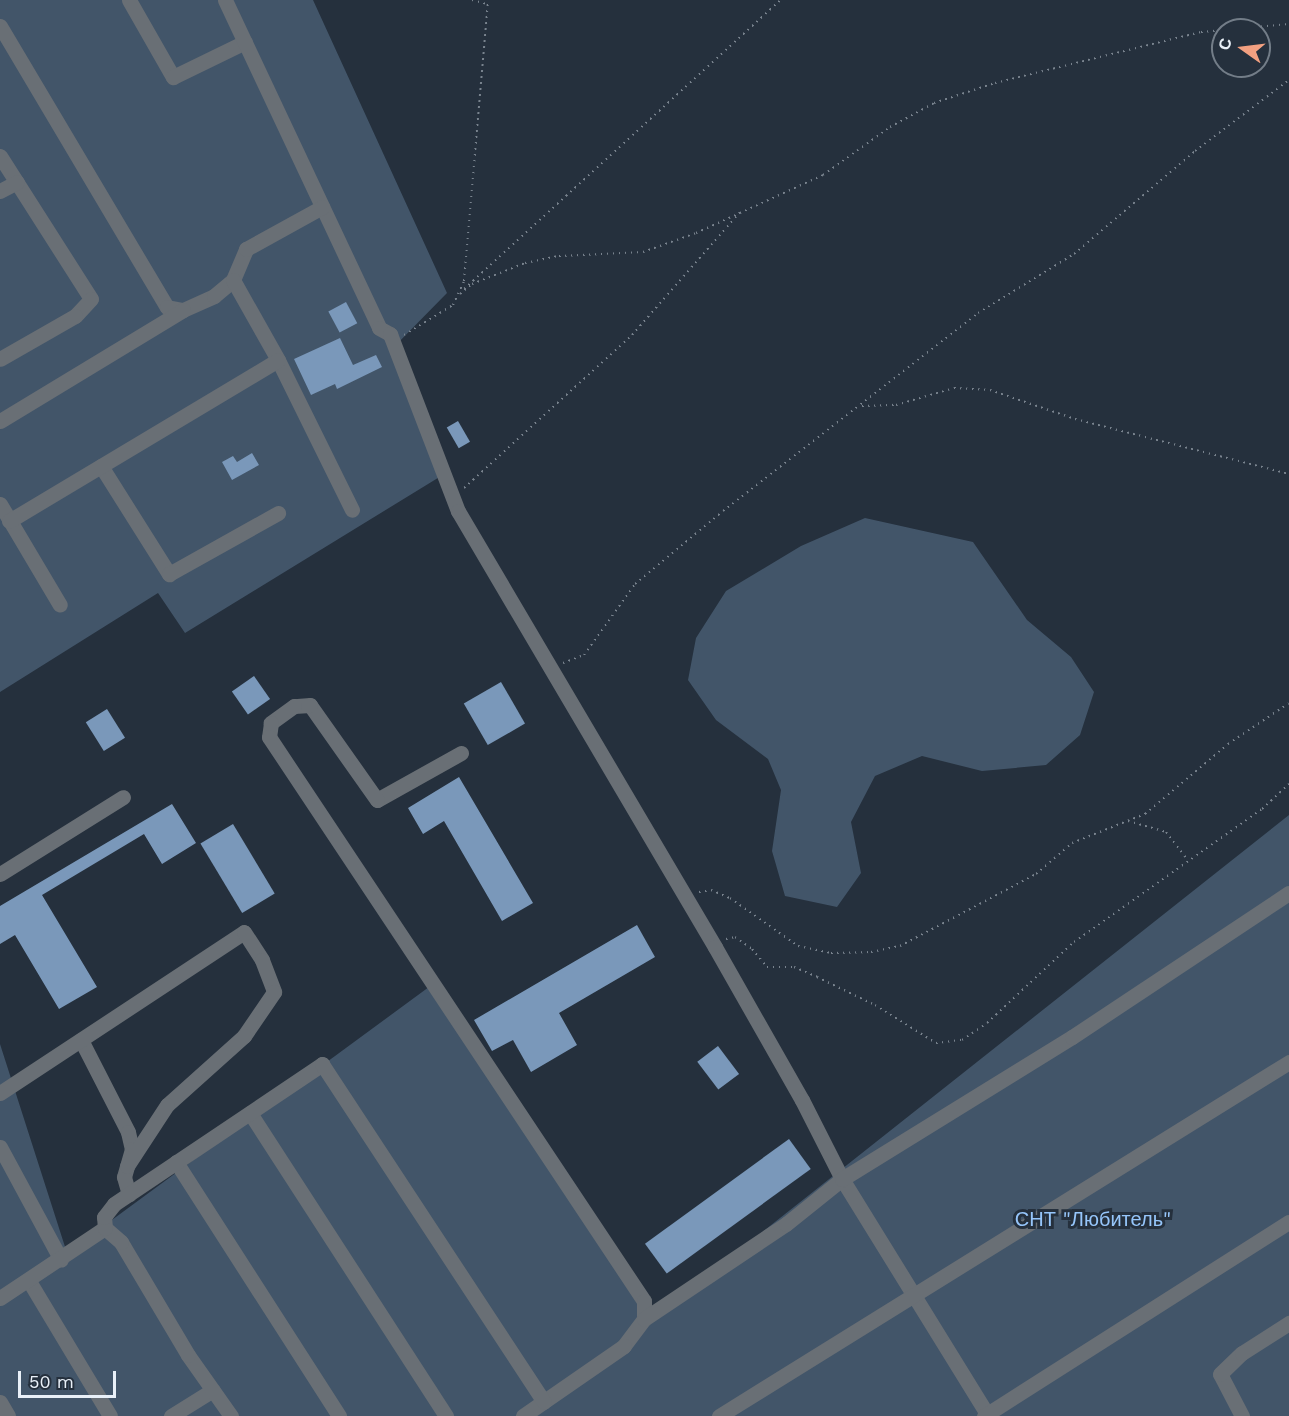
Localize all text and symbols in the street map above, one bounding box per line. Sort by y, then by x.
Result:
north arrow [1211,18,1271,78]
text: С [1214,36,1236,52]
park label: СНТ "Любитель" [1015,1207,1171,1231]
scale bar [21,1359,118,1397]
text: 50 m [29,1371,74,1392]

